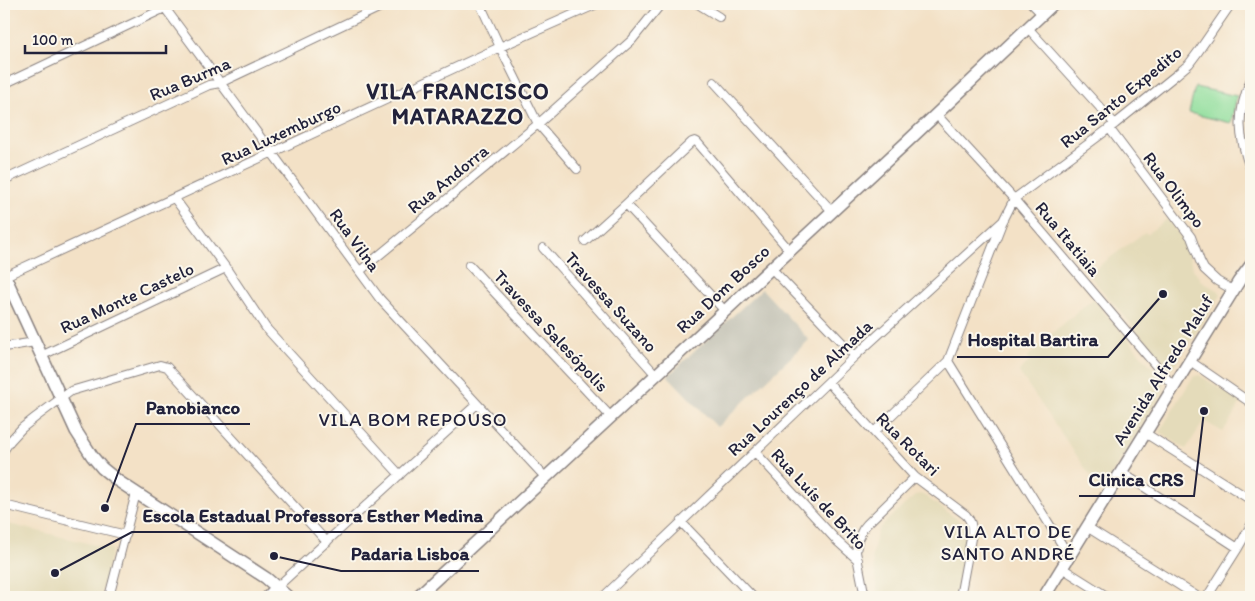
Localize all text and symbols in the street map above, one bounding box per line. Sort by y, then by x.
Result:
scale bar [25,22,166,54]
text: 100 m [32,31,74,49]
street label: Rua Santo Expedito [1056,41,1186,153]
street label: Rua Burma [146,52,235,106]
district label: VILA FRANCISCO MATARAZZO [366,78,550,130]
street label: Rua Luxemburgo [218,96,344,170]
street label: Rua Andorra [403,139,493,218]
street label: Rua Olimpo [1138,148,1210,232]
street label: Rua Itatiaia [1030,197,1106,281]
street label: Rua Vilna [325,204,386,276]
street label: Rua Dom Bosco [672,240,774,338]
street label: Travessa Suzano [560,247,662,357]
street label: Rua Monte Castelo [57,257,197,339]
street label: Travessa Salesópolis [489,265,613,397]
street label: Avenida Alfredo Maluf [1108,291,1218,449]
street label: Rua Lourenço de Almada [723,315,878,461]
callout: Hospital Bartira [957,323,1108,357]
text: Hospital Bartira [968,328,1099,351]
callout: Panobianco [136,390,250,424]
text: Panobianco [146,396,241,419]
street label: Rua Rotari [871,407,945,481]
district label: VILA BOM REPOUSO [318,408,508,431]
street label: Rua Luís de Brito [766,444,872,554]
callout: Clinica CRS [1079,462,1194,496]
text: Clinica CRS [1088,468,1184,491]
callout: Escola Estadual Professora Esther Medina [132,498,493,532]
text: Escola Estadual Professora Esther Medina [143,504,485,527]
district label: VILA ALTO DE SANTO ANDRÉ [941,520,1075,565]
callout: Padaria Lisboa [341,537,479,571]
text: Padaria Lisboa [351,542,470,565]

